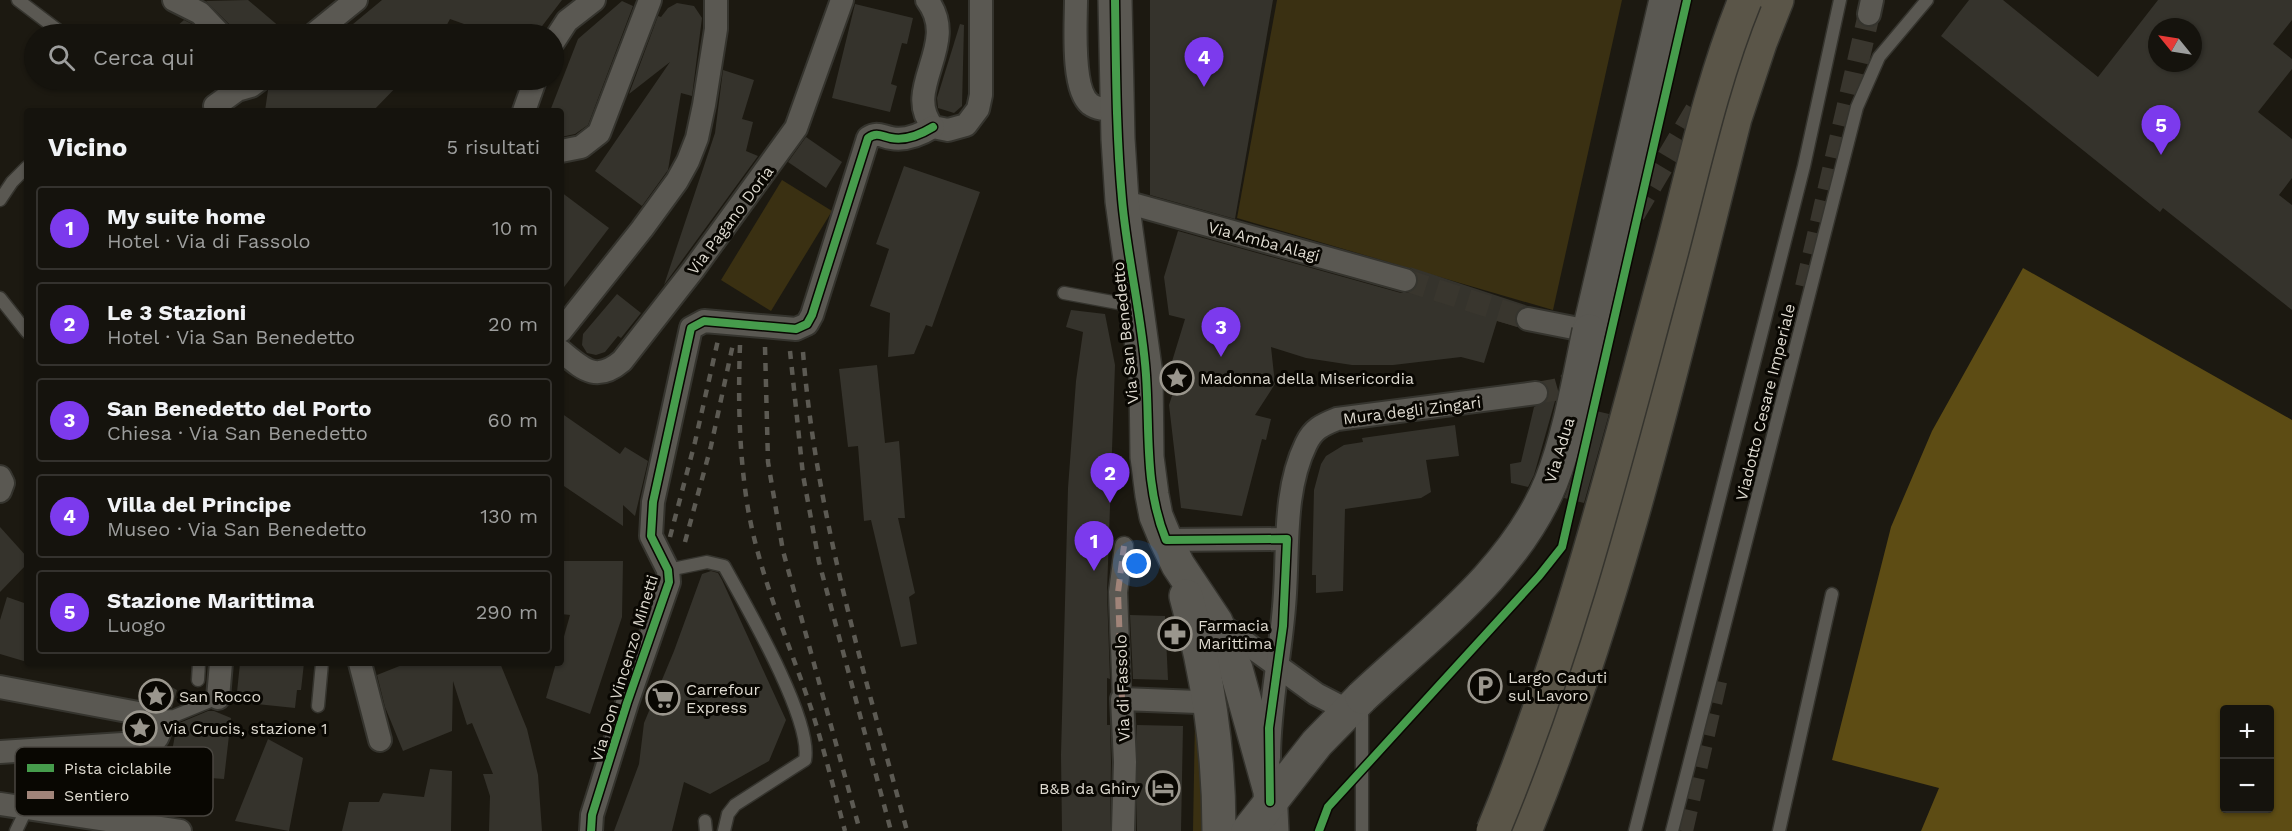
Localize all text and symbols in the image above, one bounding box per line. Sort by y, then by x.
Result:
north arrow [2148,18,2202,72]
search box [24,24,564,90]
pin: 4 [1184,38,1224,87]
icon: search [45,41,78,74]
text: Cerca qui [93,45,194,70]
pin: 5 [2142,106,2180,155]
text: Vicino [48,132,127,162]
text: 5 risultati [446,135,540,159]
street label: Via Pagano Doria [683,162,777,278]
text: My suite home [107,204,266,229]
text: 1 [65,216,74,240]
text: 10 m [492,216,538,240]
street label: Via Amba Alagi [1206,217,1322,266]
text: Hotel · Via di Fassolo [107,229,311,253]
street label: Via San Benedetto [1109,261,1142,405]
text: Le 3 Stazioni [107,300,246,325]
street label: Viadotto Cesare Imperiale [1732,302,1799,503]
pin: 3 [1202,308,1240,357]
text: 2 [64,312,75,336]
text: 20 m [488,312,538,336]
text: Hotel · Via San Benedetto [107,325,355,349]
place icon: Madonna della Misericordia [1159,360,1195,396]
place label: Madonna della Misericordia [1200,369,1414,388]
street label: Mura degli Zingari [1342,393,1482,428]
text: San Benedetto del Porto [107,396,371,421]
text: 3 [64,408,75,432]
text: 60 m [488,408,538,432]
street label: Via Adua [1541,415,1578,485]
text: Chiesa · Via San Benedetto [107,421,368,445]
pin: 2 [1090,454,1130,503]
text: Villa del Principe [107,492,291,517]
text: 4 [63,504,76,528]
text: 130 m [480,504,538,528]
text: Museo · Via San Benedetto [107,517,367,541]
pin: 1 [1074,522,1114,571]
your location [1122,549,1151,578]
street label: Via Don Vincenzo Minetti [587,572,662,764]
text: Stazione Marittima [107,588,314,613]
text: 5 [64,600,75,624]
text: 290 m [476,600,538,624]
text: Luogo [107,613,166,637]
pharmacy icon: Farmacia Marittima [1157,616,1193,652]
place label: Farmacia Marittima [1198,616,1272,653]
street label: Via di Fassolo [1111,634,1134,742]
parking icon: Largo Caduti sul Lavoro [1467,668,1503,704]
place label: Largo Caduti sul Lavoro [1508,668,1607,705]
place icon: San Rocco [138,678,174,714]
supermarket icon: Carrefour Express [645,680,681,716]
place label: Carrefour Express [686,680,761,717]
place label: San Rocco [179,687,261,706]
map controls [2220,705,2274,813]
button: + [2220,705,2274,759]
place icon: Via Crucis, stazione 1 [122,710,158,746]
place label: Via Crucis, stazione 1 [163,719,328,738]
legend [15,747,213,816]
text: Pista ciclabile [64,759,172,778]
button: − [2220,759,2274,813]
hotel icon: B&B da Ghiry [1145,770,1181,806]
place label: B&B da Ghiry [1039,779,1141,798]
text: Sentiero [64,786,129,805]

